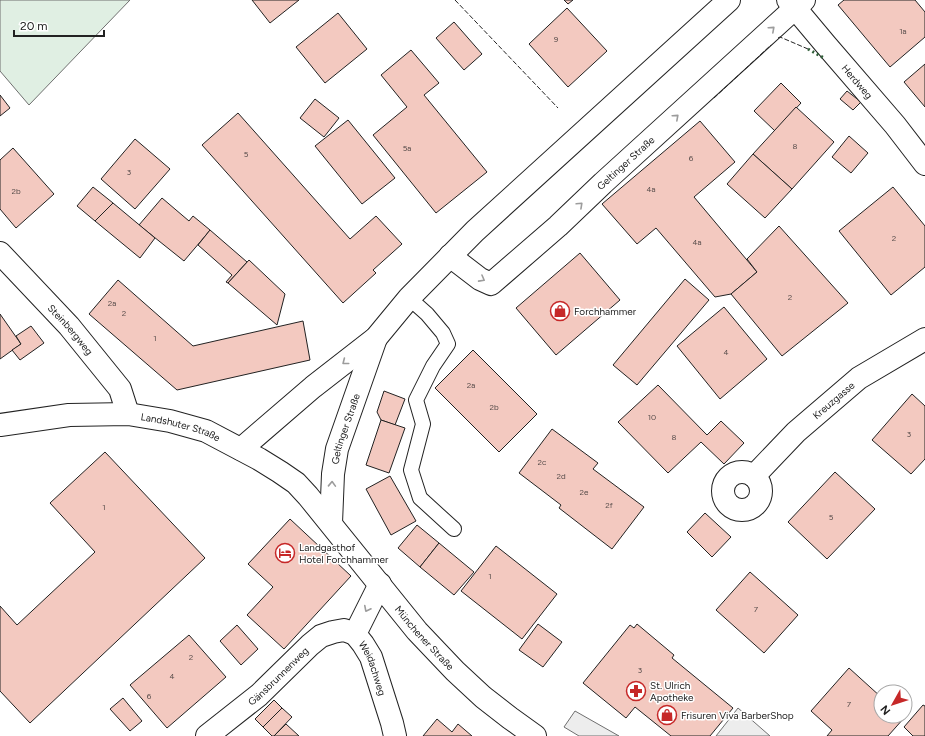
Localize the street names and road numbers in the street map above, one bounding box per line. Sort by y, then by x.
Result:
street label: Herdweg [839,62,876,102]
street label: Geltinger Straße [594,133,658,193]
street label: Steinbergweg [45,302,96,358]
street label: Kreuzgasse [810,378,858,422]
street label: Geltinger Straße [329,391,363,465]
street label: Landshuter Straße [140,410,223,445]
street label: Münchener Straße [392,603,457,673]
street label: Weidachweg [356,638,389,697]
street label: Gänsbrunnenweg [245,644,311,708]

